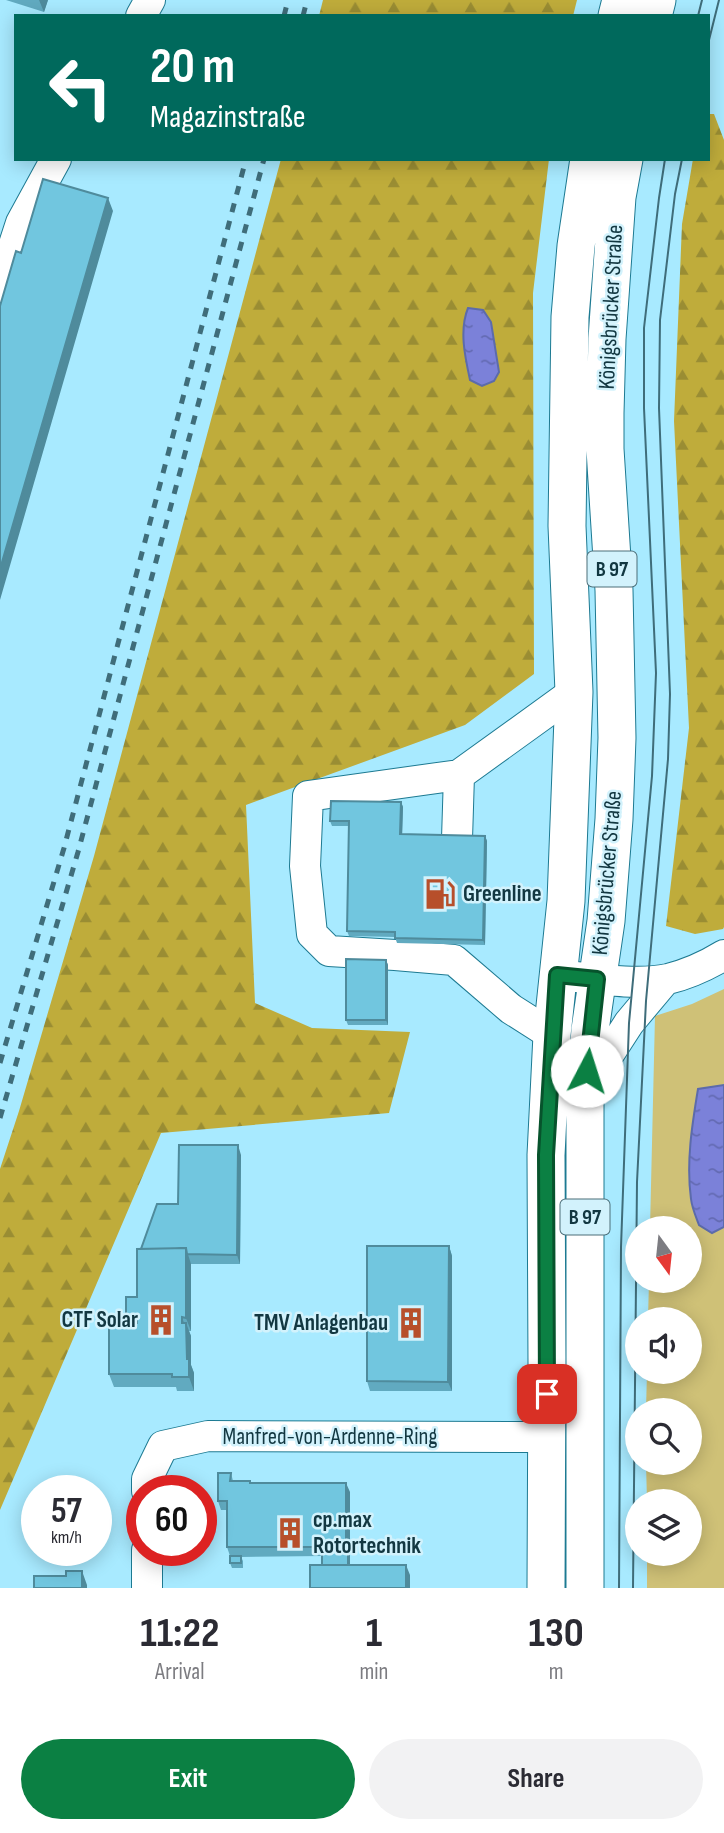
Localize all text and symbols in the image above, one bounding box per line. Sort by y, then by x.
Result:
text: 20 m [150,38,235,97]
icon: left [35,42,126,133]
text: Magazinstraße [150,98,306,137]
street label: Königsbrücker Straße [593,224,629,390]
road number: B 97 [588,552,636,586]
street label: Königsbrücker Straße [586,790,628,956]
fuel station icon: Greenline [423,877,457,911]
place label: Greenline [463,880,542,908]
position arrow [550,1034,624,1108]
road number: B 97 [560,1200,610,1234]
north arrow [625,1216,702,1293]
map controls [625,1216,702,1566]
building icon: CTF Solar [144,1303,178,1337]
place label: CTF Solar [61,1306,138,1334]
building icon: TMV Anlagenbau [394,1306,428,1340]
button: sound [625,1307,702,1384]
place label: TMV Anlagenbau [254,1309,388,1337]
pin [517,1364,577,1424]
icon: arrive [528,1375,566,1413]
button: search [625,1398,702,1475]
street label: Manfred-von-Ardenne-Ring [222,1423,438,1451]
speed limit sign: 60 [126,1475,217,1566]
button: layers [625,1489,702,1566]
text: 57 [51,1490,82,1533]
place label: cp.max Rotortechnik [313,1506,421,1560]
building icon: cp.max Rotortechnik [273,1516,307,1550]
text: km/h [51,1527,82,1548]
text: 11:22 [140,1608,219,1659]
text: 1 [366,1608,382,1659]
text: 130 [529,1608,584,1659]
text: Arrival [155,1658,204,1686]
text: min [359,1658,388,1686]
text: m [549,1658,564,1686]
button: Exit [21,1739,355,1819]
button: Share [369,1739,703,1819]

